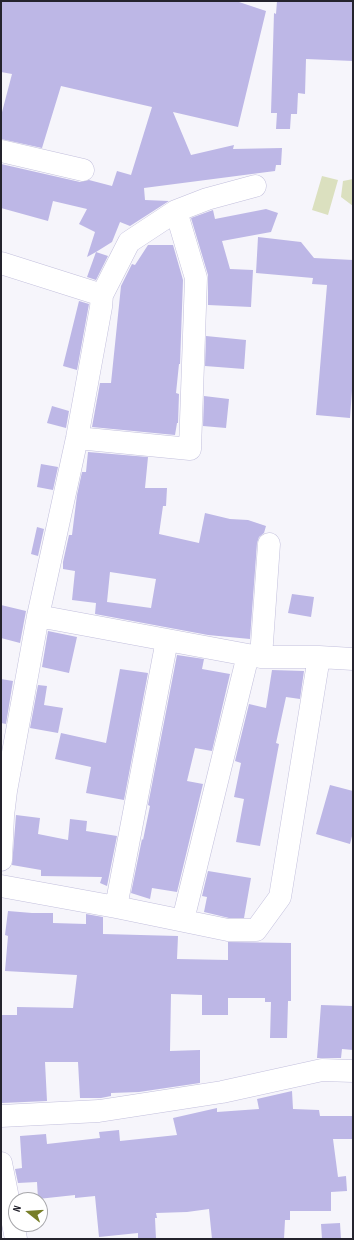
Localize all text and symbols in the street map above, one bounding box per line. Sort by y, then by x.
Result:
north arrow [8,1192,48,1232]
text: N [10,1204,24,1213]

